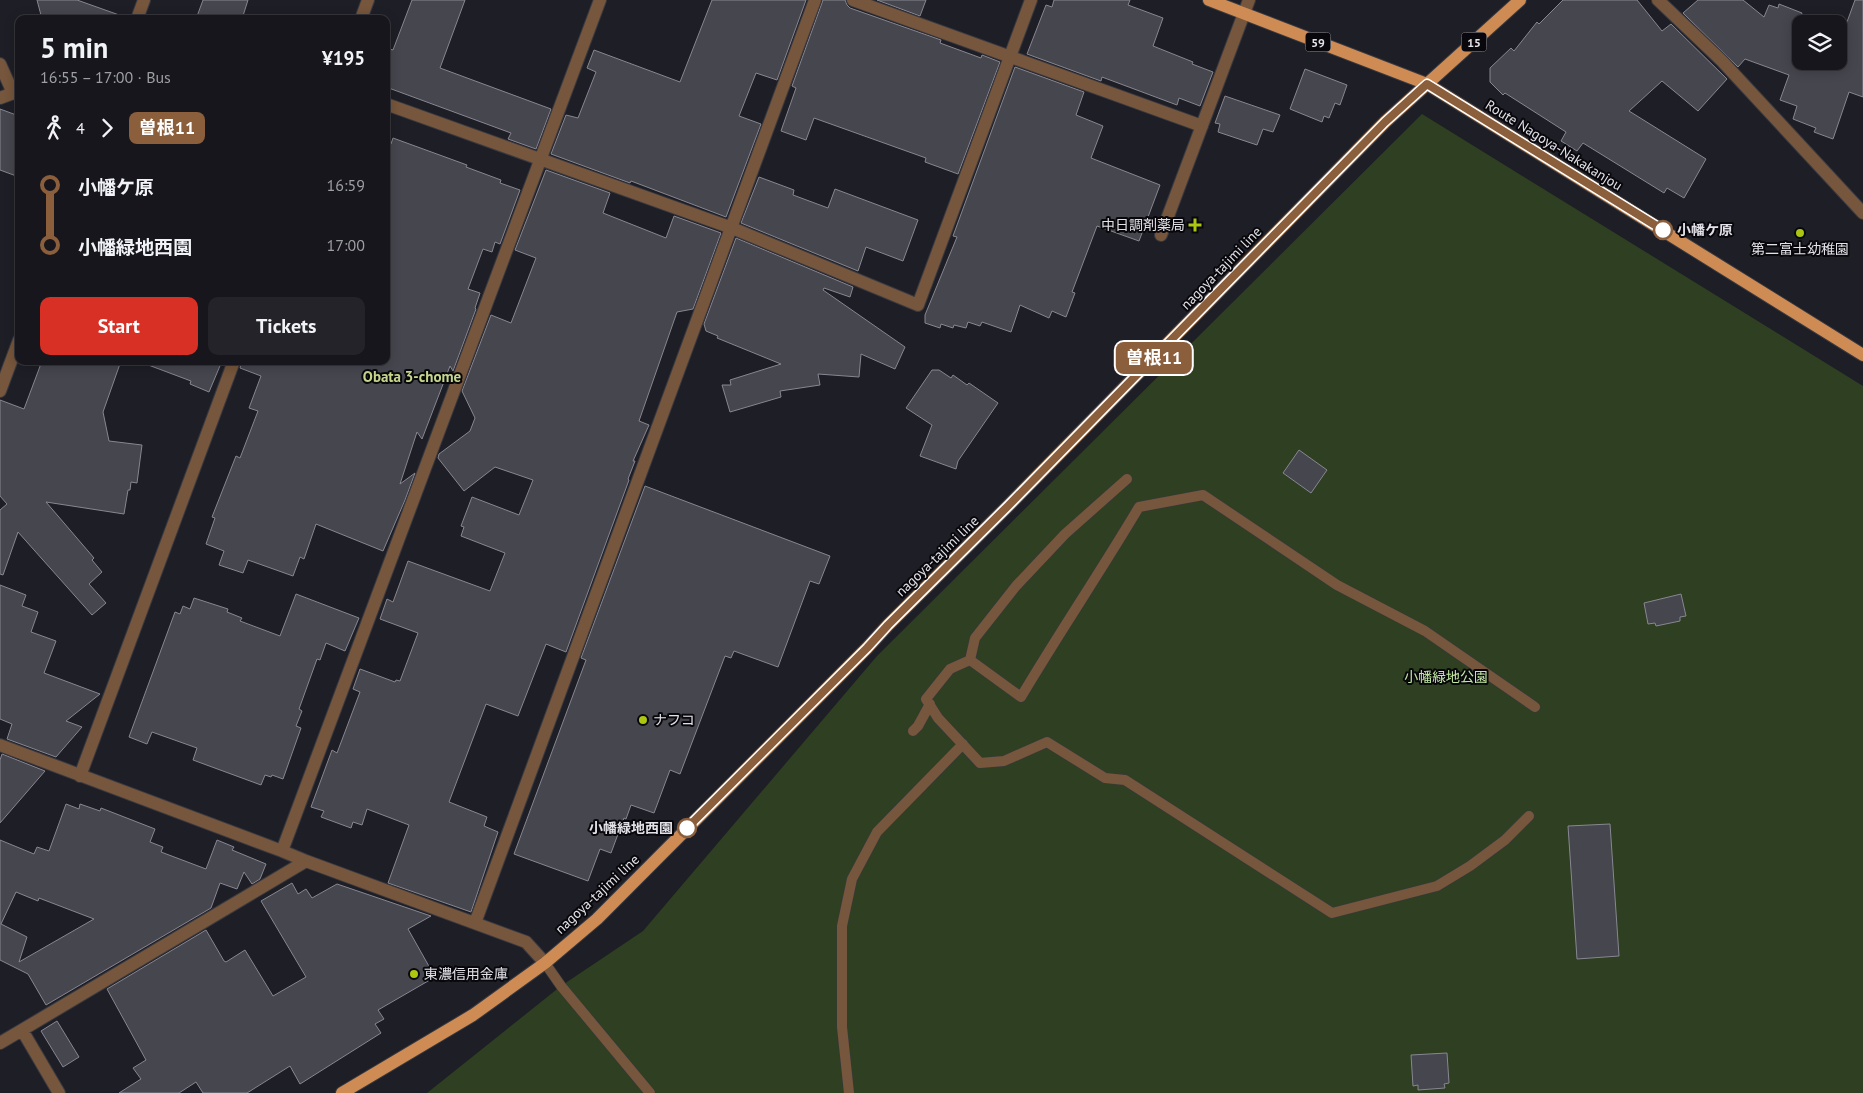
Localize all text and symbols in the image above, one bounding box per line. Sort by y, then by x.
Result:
map controls [1792,15,1847,70]
button: layers [1792,15,1847,70]
text: 5 min [40,29,108,66]
road number: 59 [1306,32,1330,52]
road number: 15 [1462,32,1486,52]
text: ¥195 [322,46,365,70]
text: 16:55 – 17:00 · Bus [40,67,171,87]
street label: Route Nagoya-Nakakanjou [1482,96,1626,194]
icon: walk [40,114,68,142]
icon: forward [93,114,121,142]
text: 曽根11 [139,116,195,139]
text: 4 [76,118,85,138]
text: 小幡ケ原 [78,175,154,199]
text: 16:59 [327,175,365,195]
place label: 中日調剤薬局 [1101,216,1185,234]
marker: 中日調剤薬局 [1189,219,1201,231]
marker: 小幡ケ原 [1653,220,1673,240]
place label: 小幡ケ原 [1677,221,1733,239]
street label: nagoya-tajimi line [1177,223,1265,313]
marker: 第二富士幼稚園 [1794,227,1806,239]
text: 小幡緑地西園 [78,235,192,259]
text: 17:00 [327,235,365,255]
place label: 第二富士幼稚園 [1751,240,1849,258]
button: Start [40,297,198,355]
button: Tickets [208,297,365,355]
line badge: 曽根11 [1119,342,1189,374]
text: 曽根11 [1126,346,1182,369]
district label: Obata 3-chome [363,367,462,386]
street label: nagoya-tajimi line [892,512,982,600]
park label: 小幡緑地公園 [1404,668,1488,686]
place label: ナフコ [653,711,695,729]
marker: ナフコ [637,714,649,726]
marker: 小幡緑地西園 [677,818,697,838]
place label: 小幡緑地西園 [589,819,673,837]
street label: nagoya-tajimi line [551,850,643,938]
place label: 東濃信用金庫 [424,965,508,983]
marker: 東濃信用金庫 [408,968,420,980]

